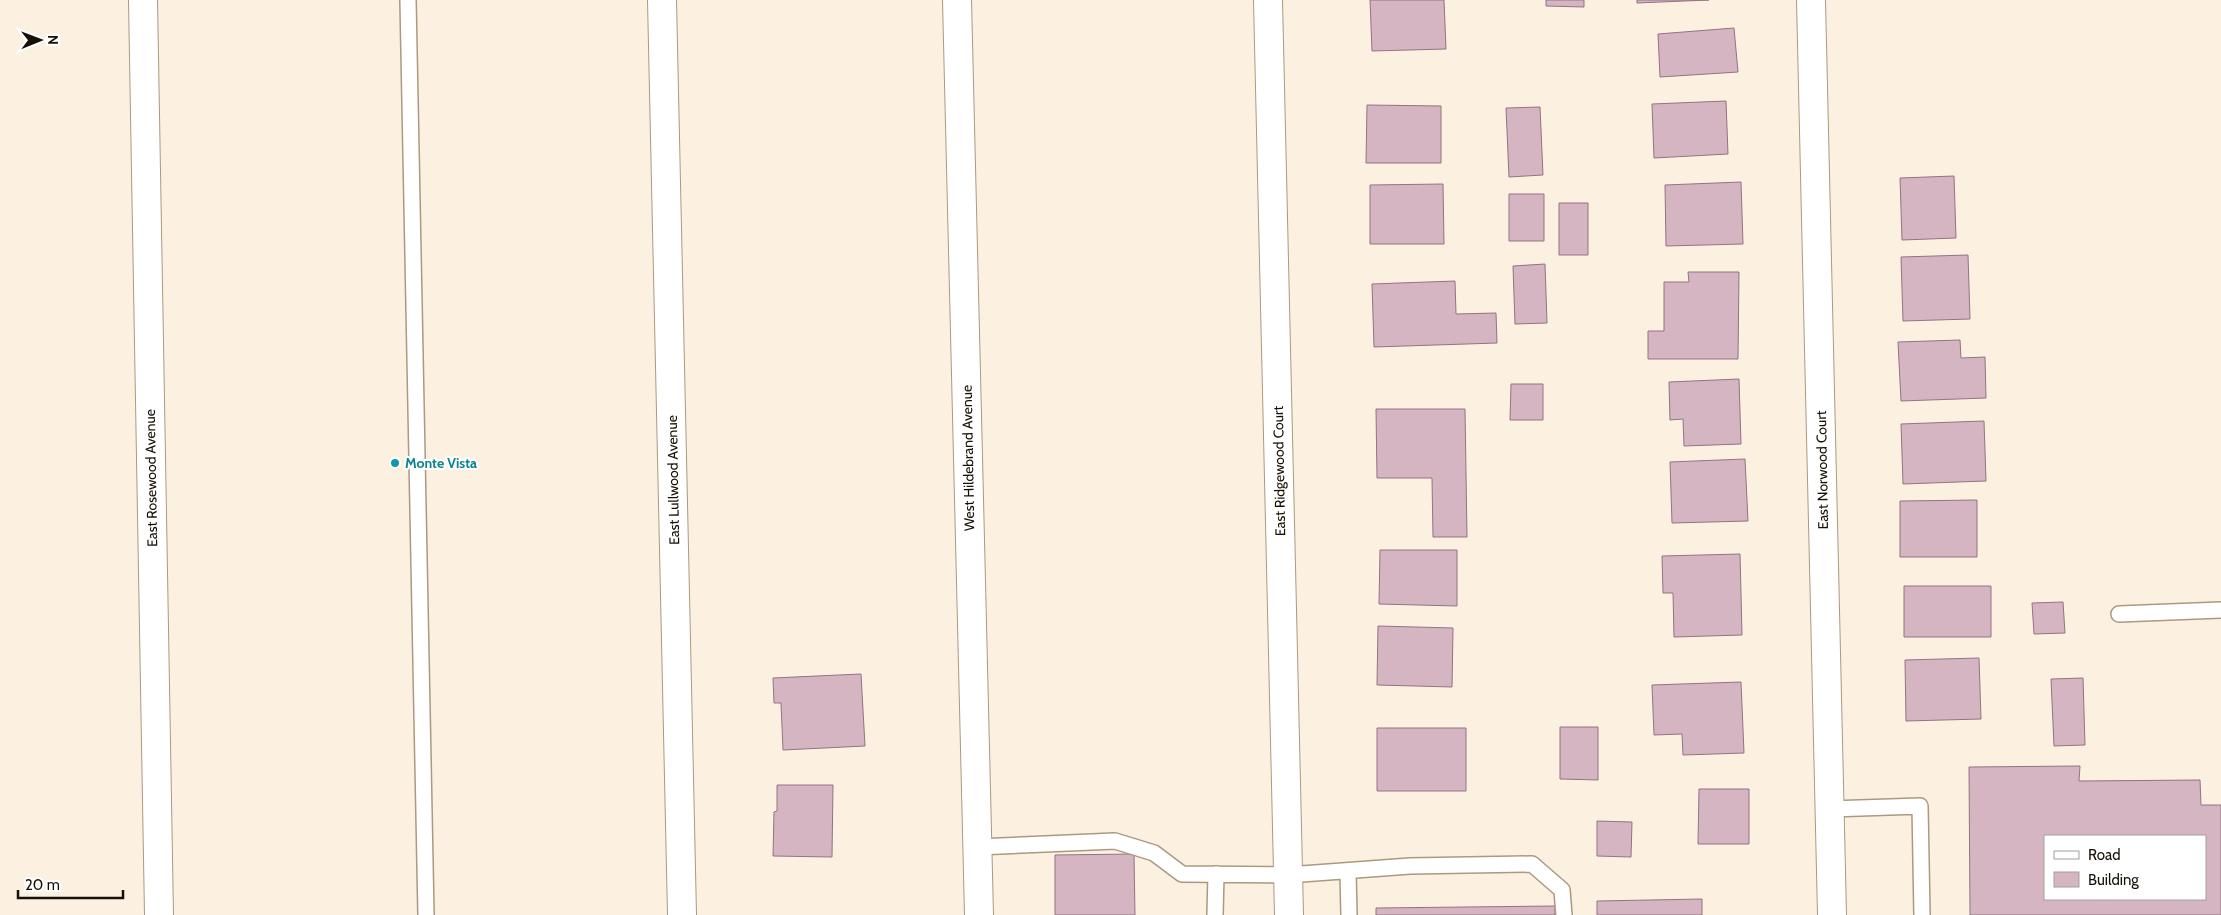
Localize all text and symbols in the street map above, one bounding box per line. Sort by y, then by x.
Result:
north arrow [15,15,65,65]
text: N [44,35,62,45]
street label: West Hildebrand Avenue [958,385,978,531]
street label: East Ridgewood Court [1269,405,1289,536]
street label: East Rosewood Avenue [141,409,161,547]
street label: East Norwood Court [1812,410,1832,530]
street label: East Lullwood Avenue [663,415,683,545]
place label: Monte Vista [405,454,477,472]
marker: Monte Vista [389,457,401,469]
legend [2044,835,2206,900]
text: Road [2088,846,2121,864]
scale bar [18,868,122,900]
text: Building [2088,871,2139,889]
text: 20 m [25,876,60,894]

